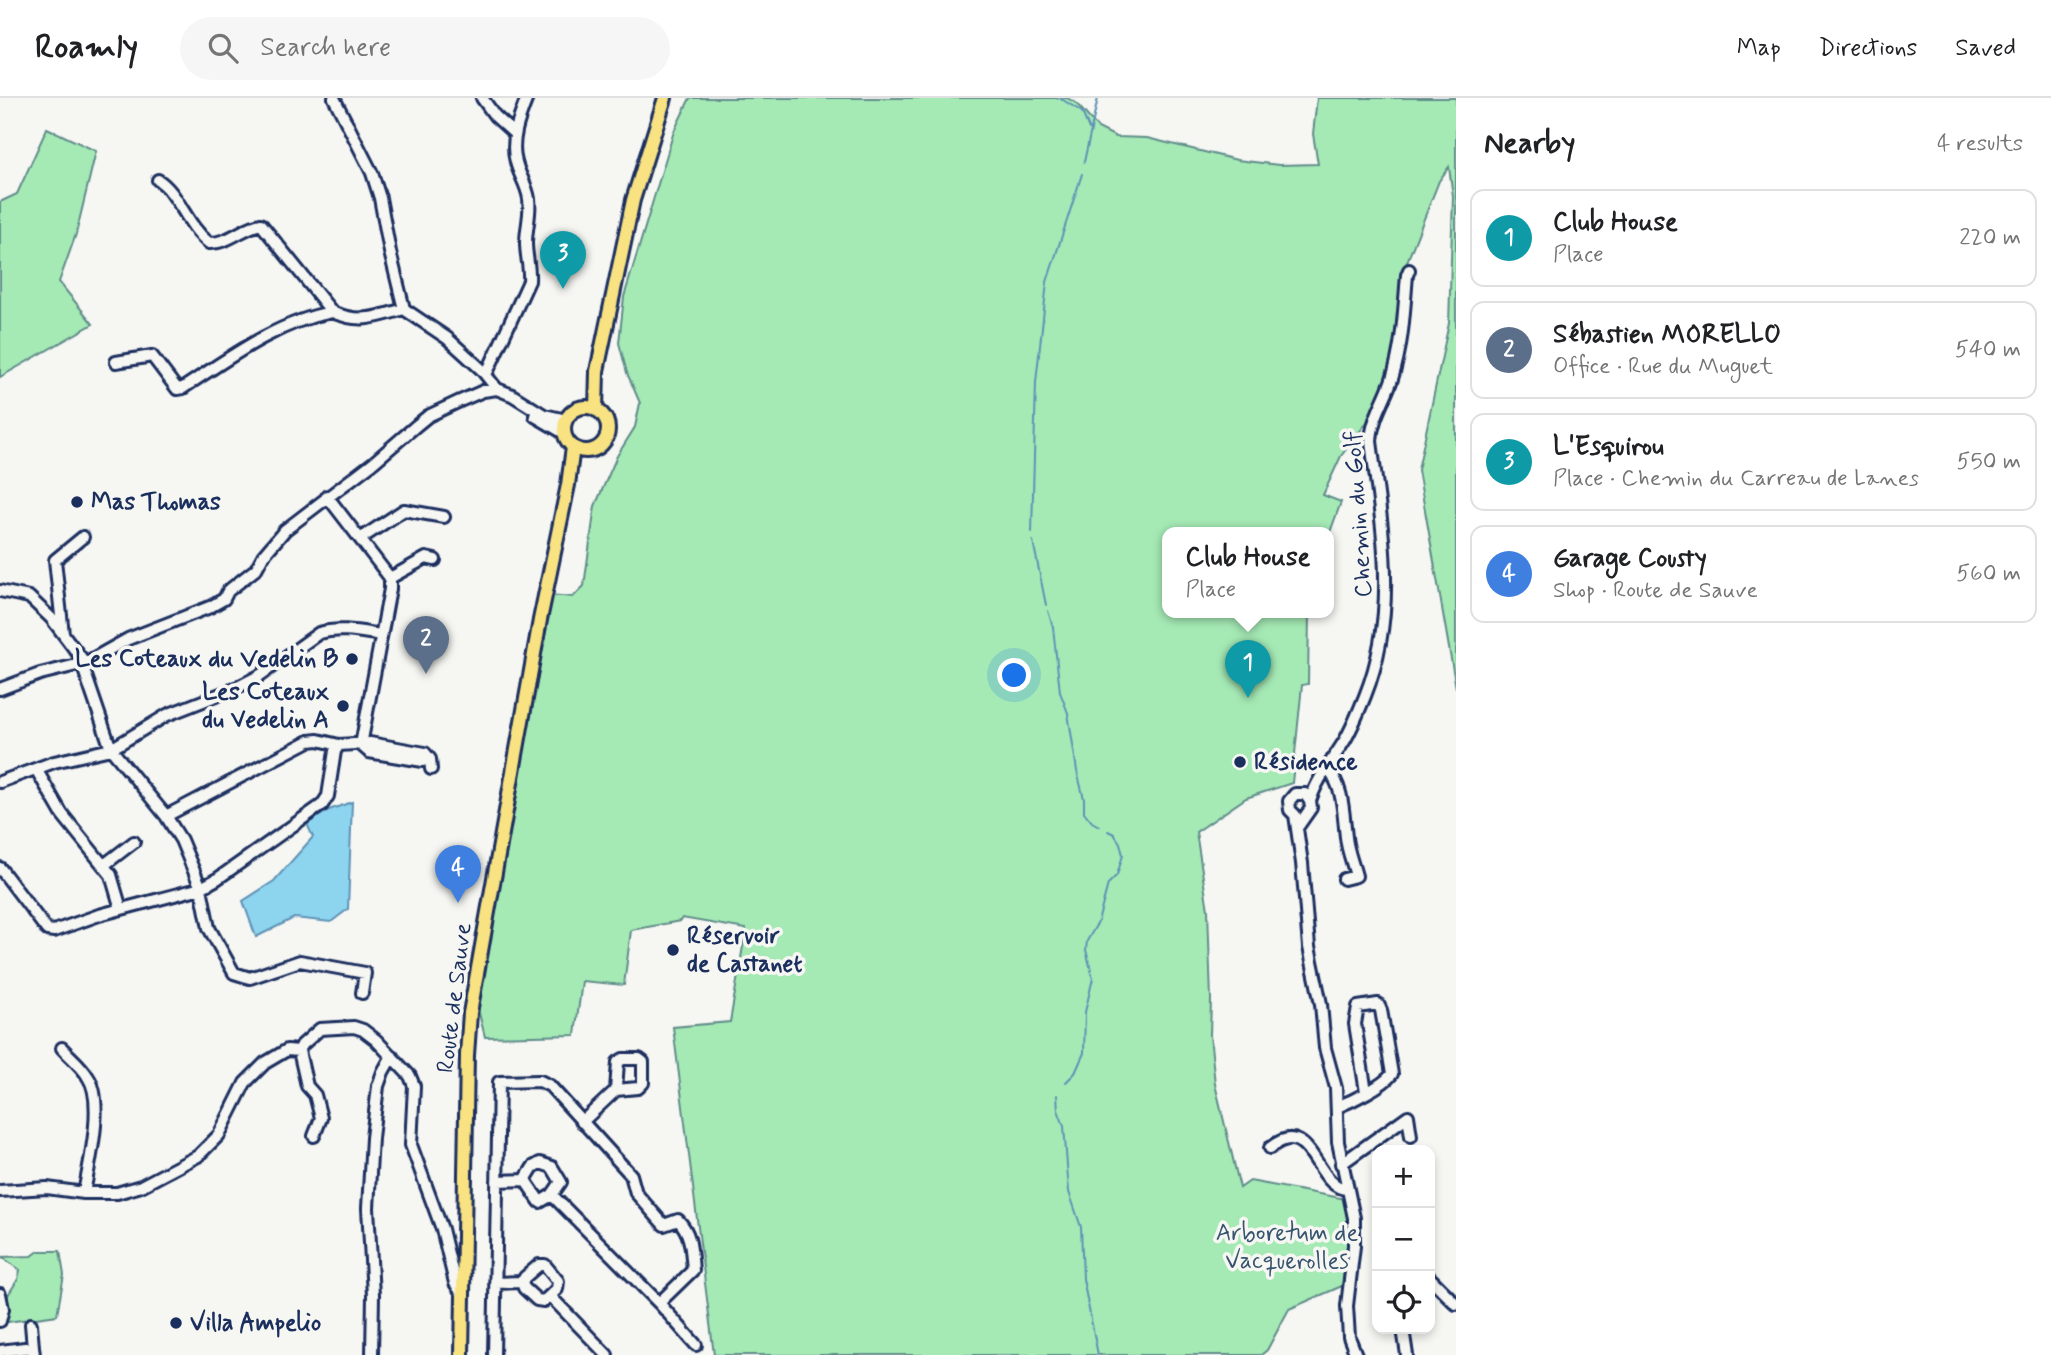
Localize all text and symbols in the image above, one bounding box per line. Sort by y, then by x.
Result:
search box [180,17,670,80]
text: Roamly [35,26,138,70]
icon: search [204,29,242,67]
text: Search here [260,31,391,65]
text: Map [1737,33,1781,64]
text: Directions [1819,33,1917,64]
text: Saved [1955,33,2016,64]
text: Nearby [1484,124,1575,163]
text: 4 results [1937,129,2023,159]
text: Club House [1553,206,1678,240]
text: 1 [1504,223,1514,253]
text: 220 m [1959,223,2021,253]
pin: 3 [540,231,586,289]
text: Place [1553,240,1604,270]
text: Sébastien MORELLO [1553,318,1781,352]
text: 2 [1503,335,1515,365]
text: 540 m [1955,335,2021,365]
text: Office · Rue du Muguet [1553,352,1773,382]
street label: Chemin du Golf [1338,430,1380,598]
text: L'Esquirou [1553,430,1664,464]
text: 3 [1504,447,1514,477]
text: 550 m [1957,447,2021,477]
text: Place · Chemin du Carreau de Lanes [1553,464,1919,494]
place label: Mas Thomas [91,487,221,518]
marker: Mas Thomas [69,494,85,510]
popup [1162,527,1334,618]
text: Club House [1186,541,1310,575]
text: Garage Cousty [1553,542,1707,576]
text: 4 [1502,559,1516,589]
text: 560 m [1956,559,2021,589]
text: Place [1186,575,1236,605]
text: Shop · Route de Sauve [1553,576,1758,606]
pin: 2 [403,616,449,674]
pin: 1 [1225,640,1271,698]
place label: Les Coteaux du Vedelin B [75,644,338,675]
marker: Les Coteaux du Vedelin B [344,651,360,667]
your location [997,658,1031,692]
place label: Les Coteaux du Vedelin A [202,677,329,736]
marker: Les Coteaux du Vedelin A [335,698,351,714]
place label: Résidence [1254,747,1358,778]
marker: Résidence [1232,754,1248,770]
pin: 4 [435,845,481,903]
street label: Route de Sauve [430,921,480,1075]
place label: Réservoir de Castanet [687,921,802,980]
marker: Réservoir de Castanet [665,942,681,958]
map controls [1372,1145,1435,1334]
button: + [1372,1145,1435,1208]
button: − [1372,1208,1435,1271]
park label: Arboretum de Vacquerolles [1216,1218,1358,1277]
button: locate [1372,1271,1435,1334]
place label: Villa Ampelio [190,1308,321,1339]
marker: Villa Ampelio [168,1315,184,1331]

